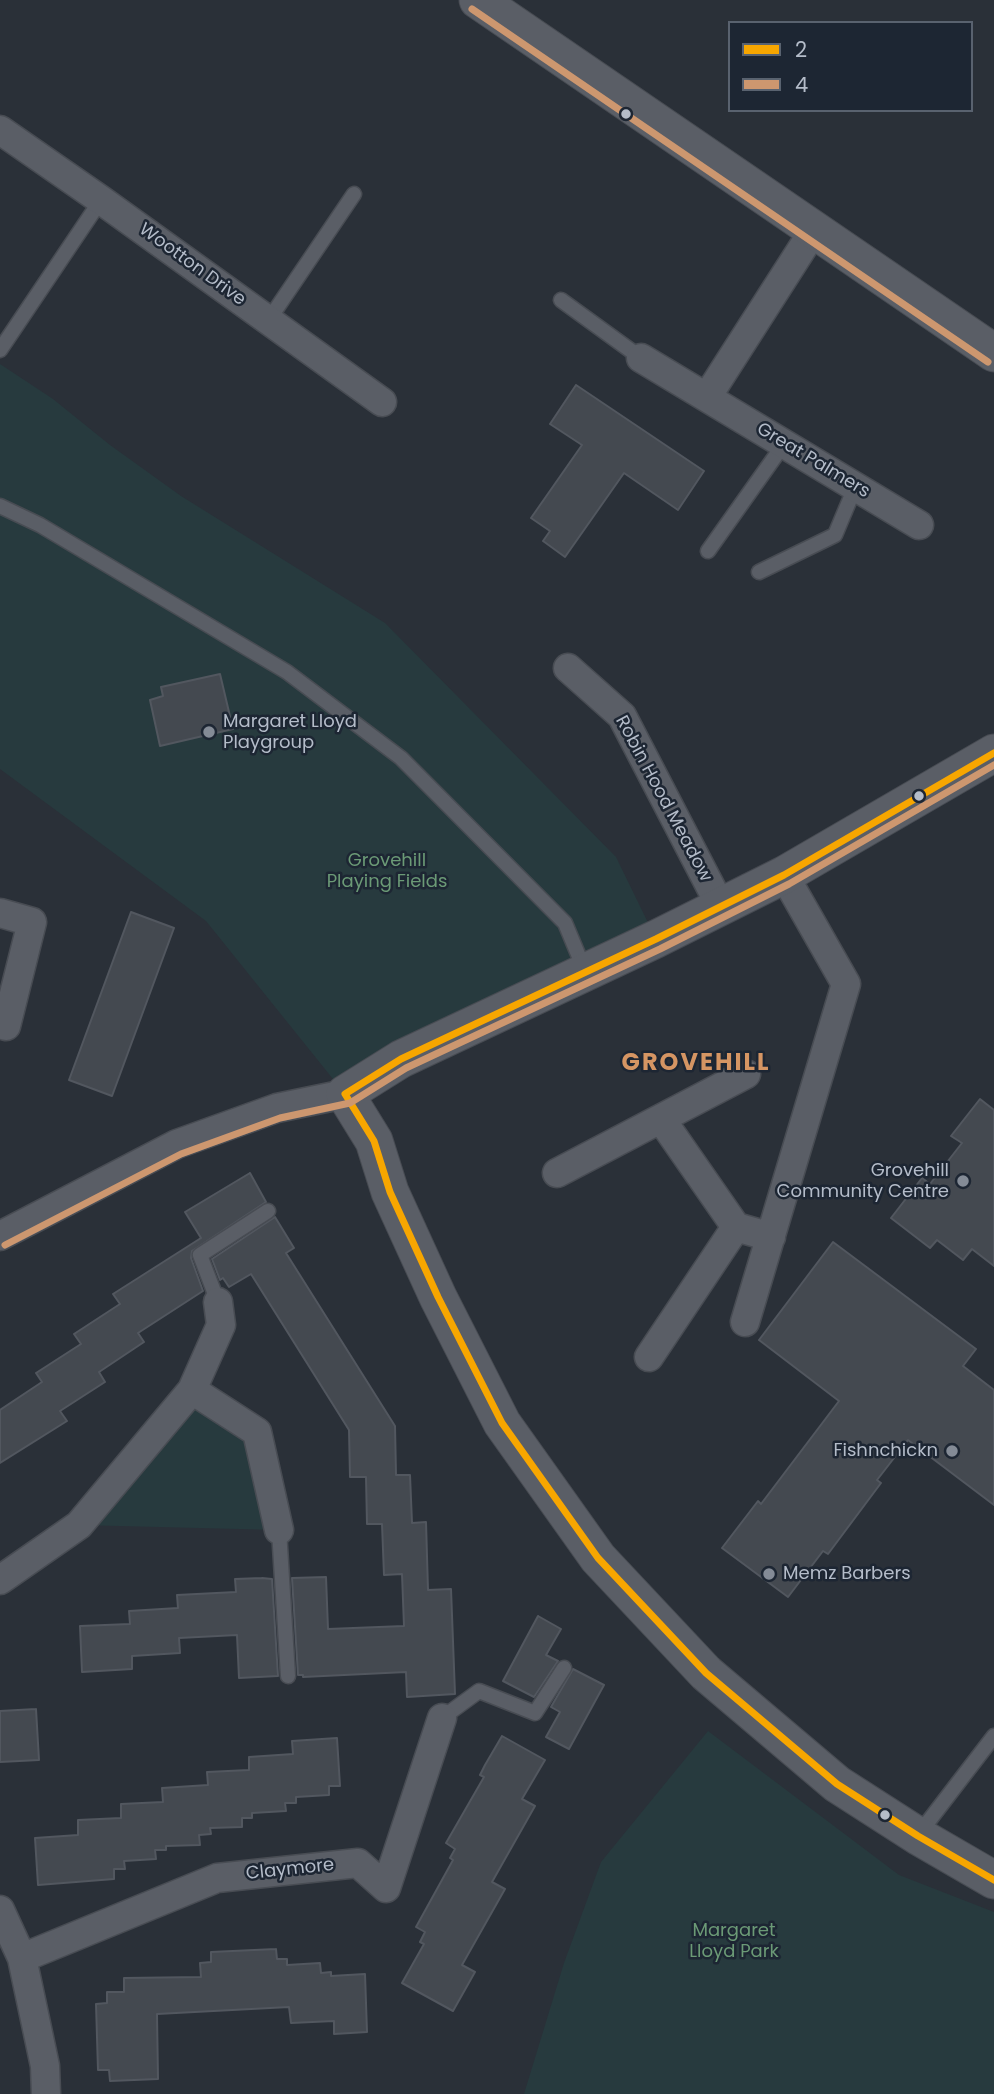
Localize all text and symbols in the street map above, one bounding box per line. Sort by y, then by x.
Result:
legend [728,21,973,112]
text: 2 [795,35,807,64]
text: 4 [795,70,808,99]
unlabelled marker [619,107,633,121]
street label: Wootton Drive [134,219,250,311]
street label: Great Palmers [752,419,874,503]
place label: Margaret Lloyd Playgroup [223,711,357,754]
street label: Robin Hood Meadow [610,712,716,886]
marker: Margaret Lloyd Playgroup [201,724,217,740]
unlabelled marker [912,789,926,803]
park label: Grovehill Playing Fields [327,850,447,892]
district label: GROVEHILL [623,1050,769,1078]
place label: Grovehill Community Centre [777,1160,949,1202]
marker: Grovehill Community Centre [955,1173,971,1189]
place label: Fishnchickn [833,1440,938,1462]
marker: Fishnchickn [944,1443,960,1459]
place label: Memz Barbers [783,1563,911,1585]
marker: Memz Barbers [761,1566,777,1582]
unlabelled marker [878,1808,892,1822]
street label: Claymore [245,1855,335,1885]
park label: Margaret Lloyd Park [689,1920,779,1962]

